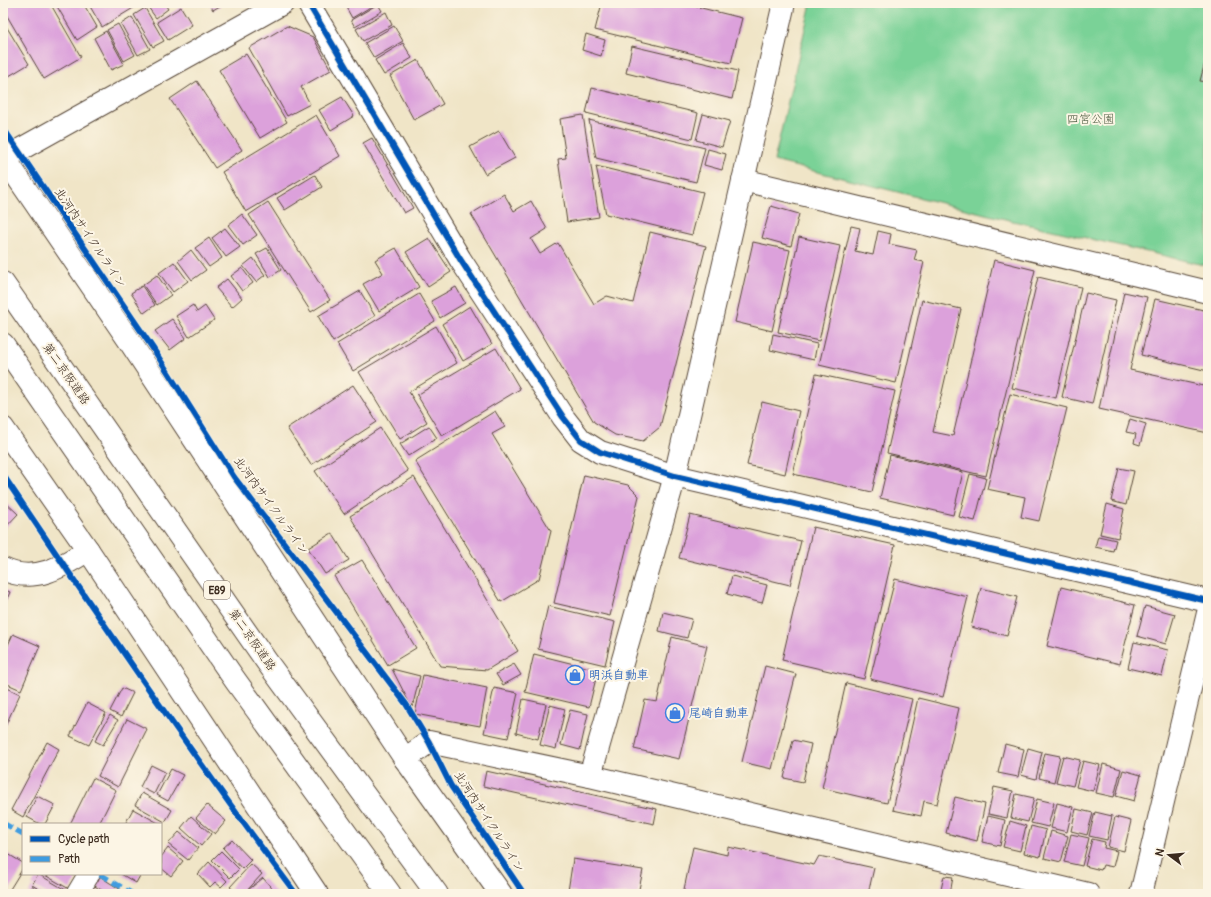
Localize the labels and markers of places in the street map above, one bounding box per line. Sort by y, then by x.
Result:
shop icon: 明浜自動車 [564,664,586,686]
place label: 明浜自動車 [589,668,649,683]
shop icon: 尾崎自動車 [664,702,686,724]
place label: 尾崎自動車 [689,706,749,721]

